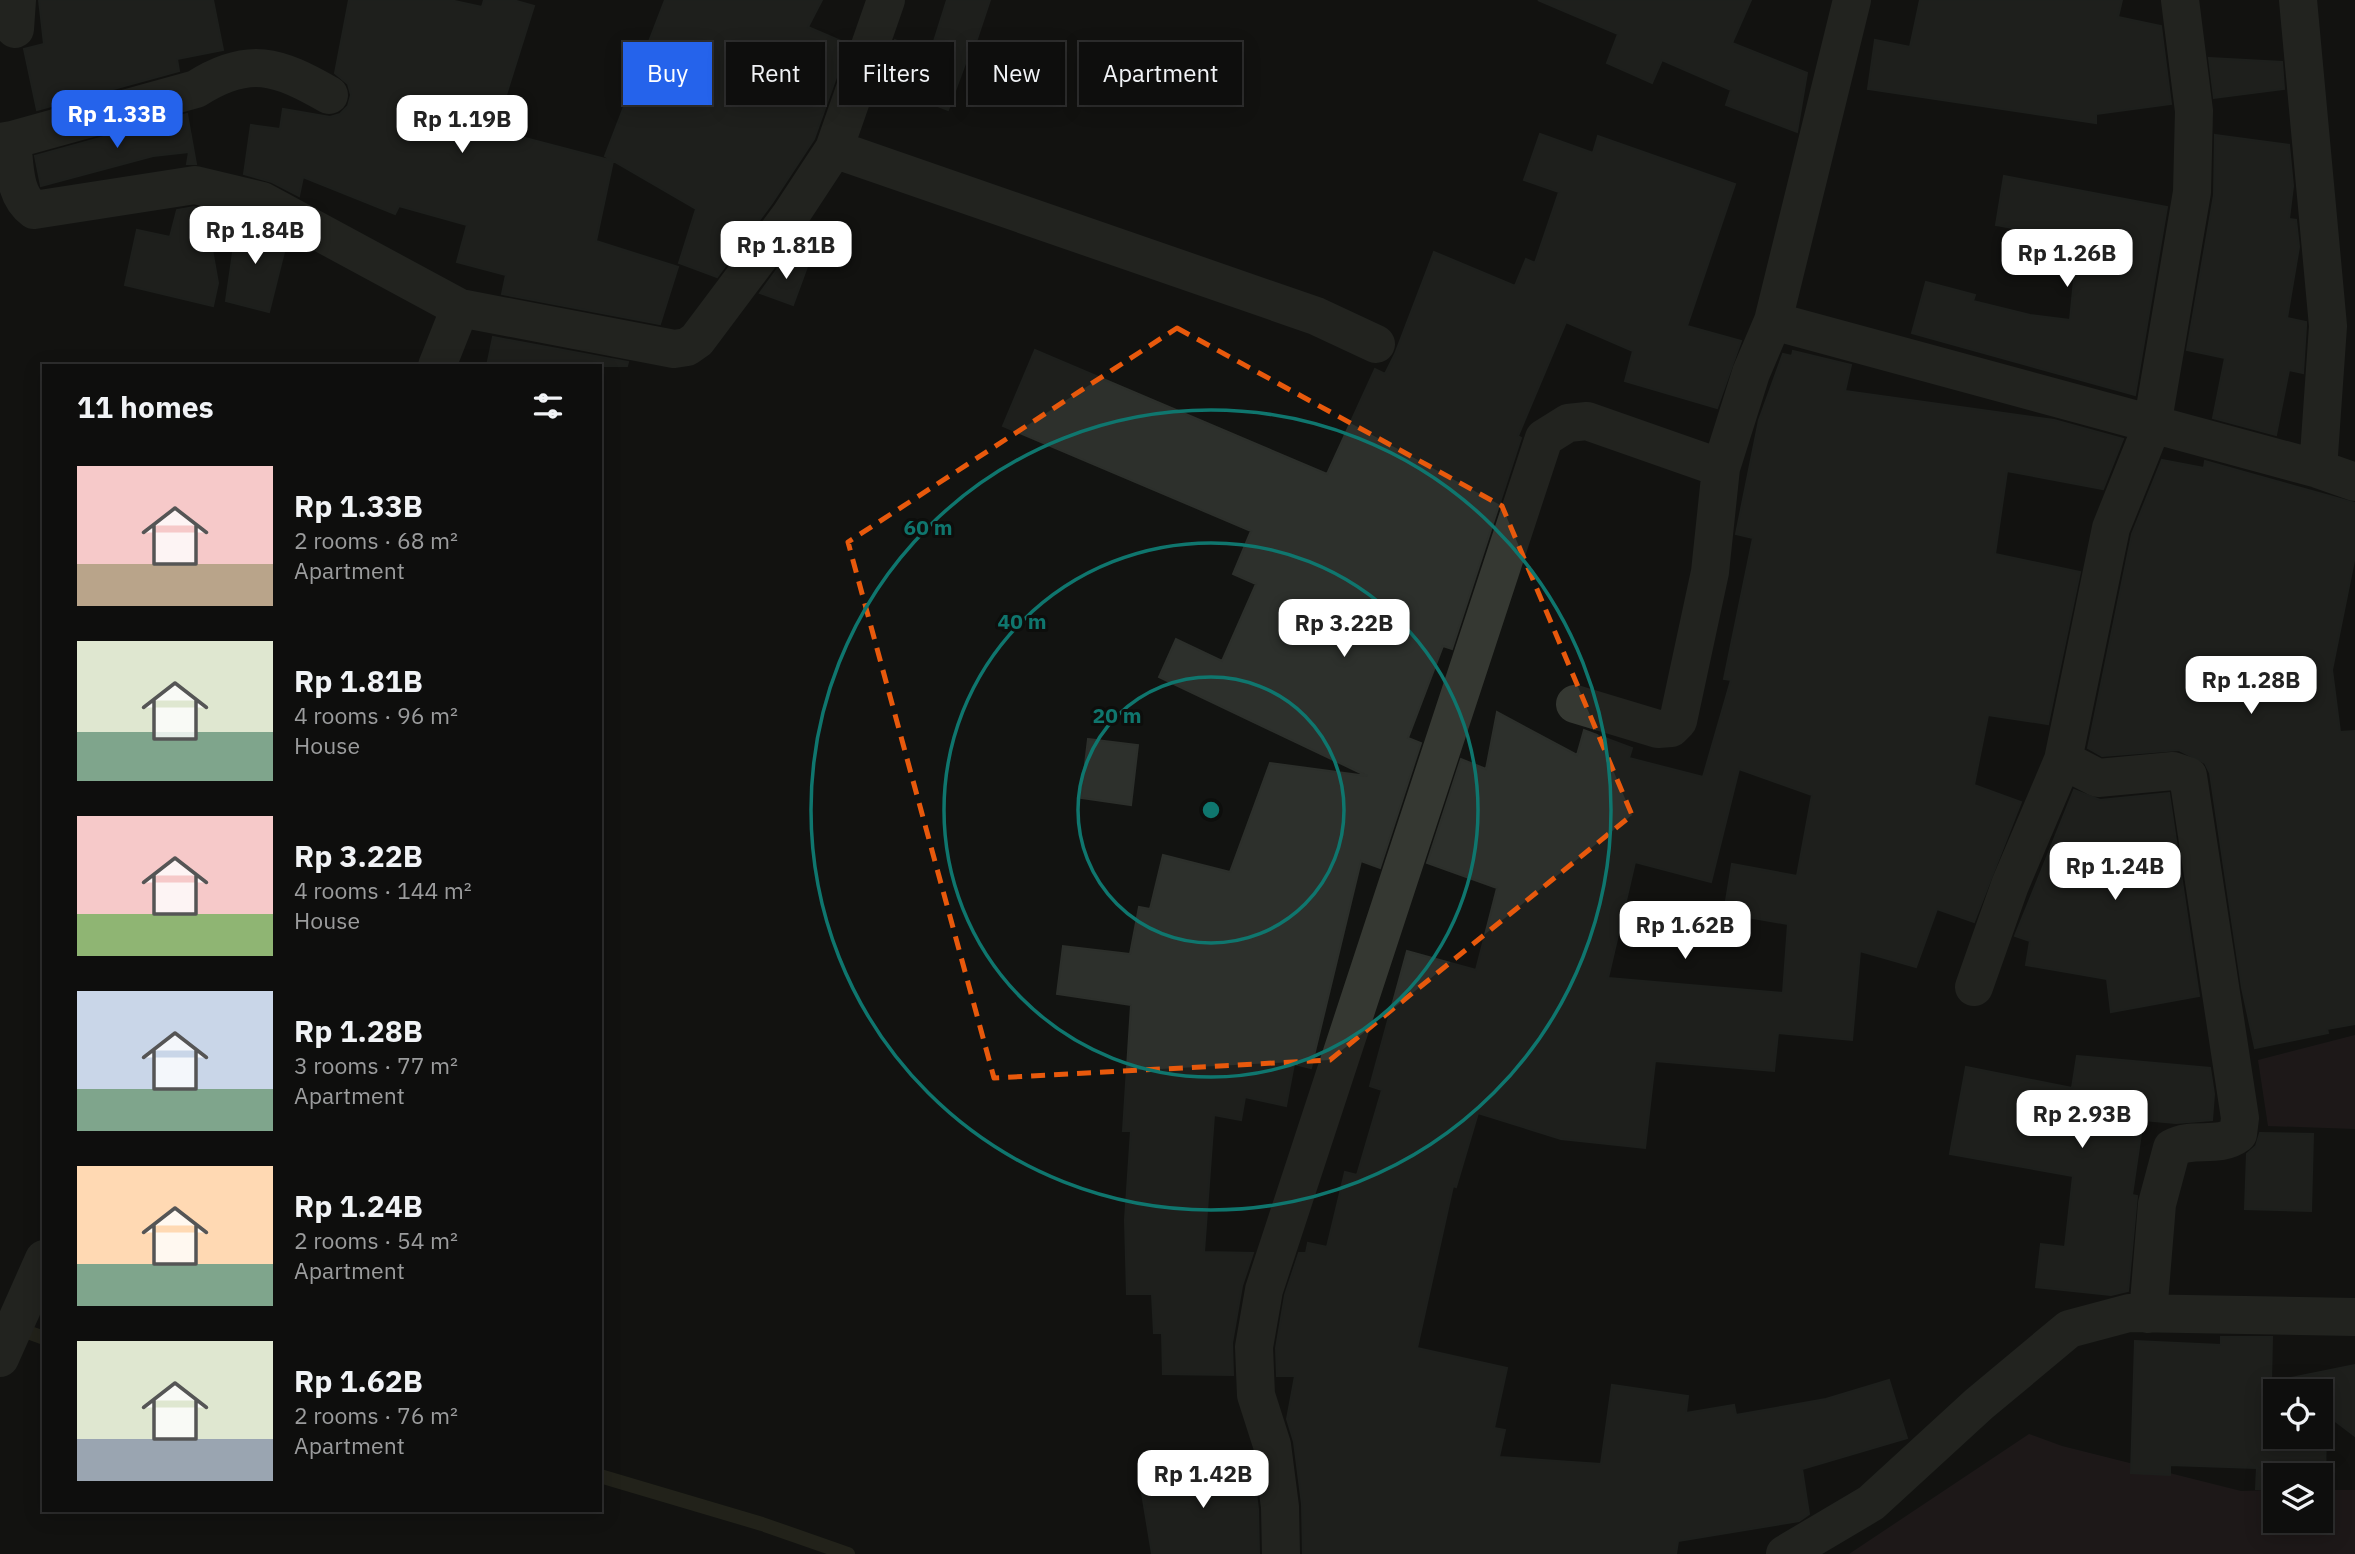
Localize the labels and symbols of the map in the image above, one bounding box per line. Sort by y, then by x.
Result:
pin: Rp 1.33B [45,90,189,150]
pin: Rp 1.19B [390,96,534,155]
pin: Rp 1.84B [183,206,327,266]
pin: Rp 1.81B [714,222,858,281]
pin: Rp 1.26B [1995,230,2139,289]
text: 60 m [904,513,952,541]
pin: Rp 3.22B [1272,600,1416,659]
text: 40 m [998,607,1046,635]
pin: Rp 1.28B [2179,656,2323,716]
text: 20 m [1093,701,1141,729]
centre of rings [1199,798,1223,822]
pin: Rp 1.24B [2043,842,2187,902]
pin: Rp 1.62B [1613,902,1757,961]
pin: Rp 2.93B [2010,1090,2154,1150]
pin: Rp 1.42B [1131,1450,1275,1510]

